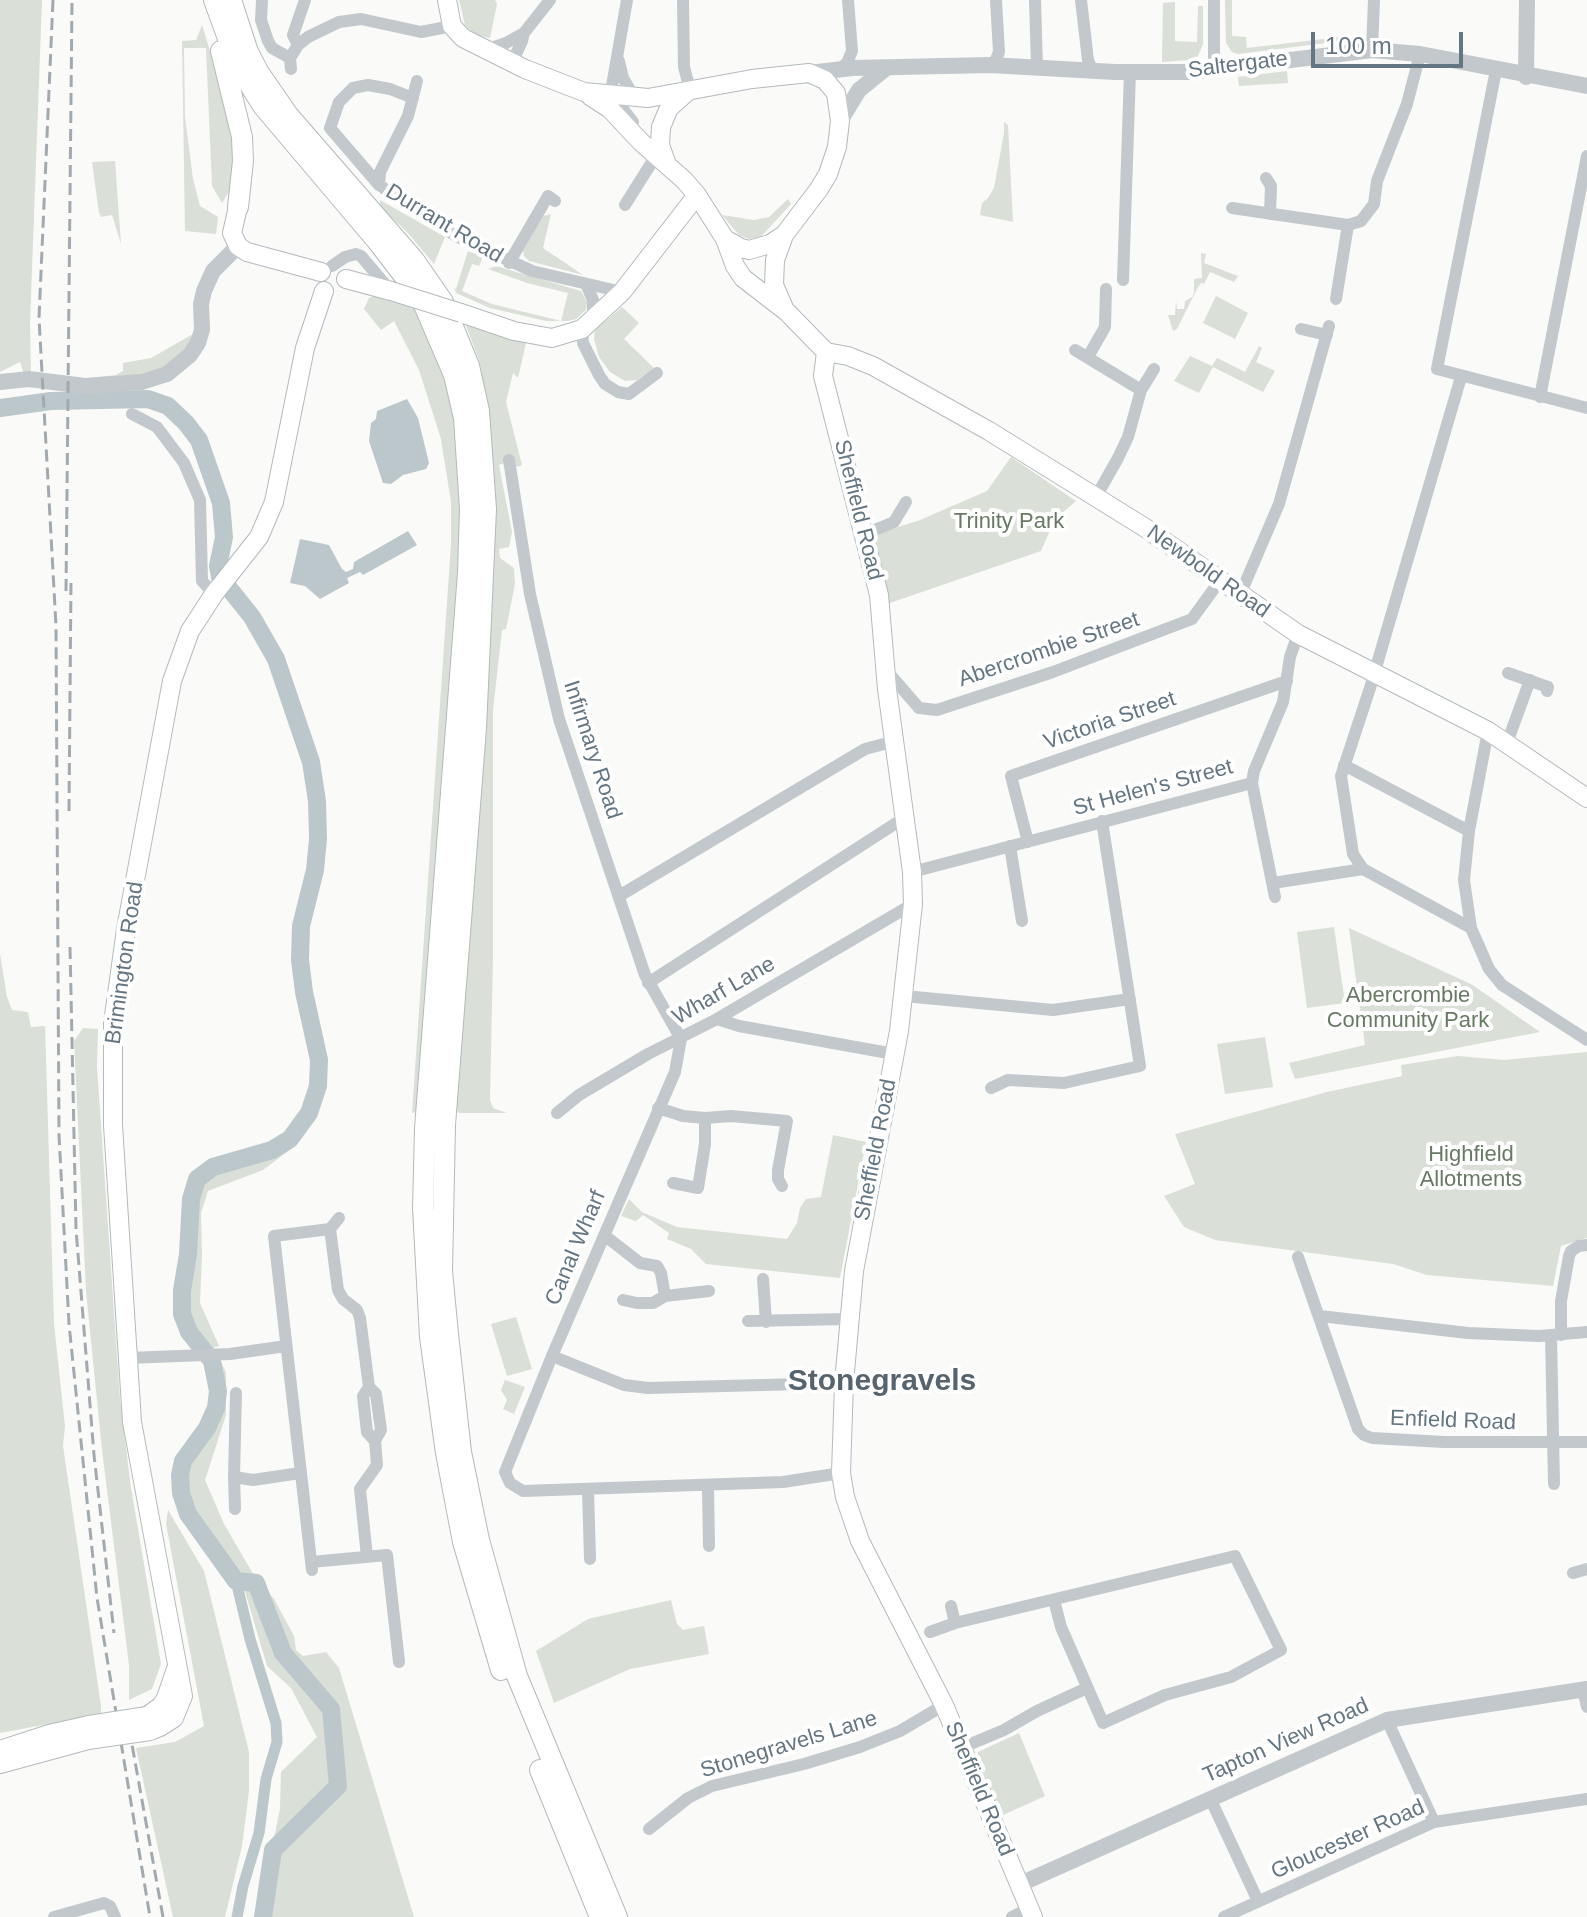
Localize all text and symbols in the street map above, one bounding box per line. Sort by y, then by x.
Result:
scale bar [1315,16,1467,66]
text: 100 m [1325,32,1392,59]
street label: Saltergate [1187,46,1289,84]
street label: Durrant Road [381,179,507,269]
street label: Sheffield Road [828,437,888,583]
park label: Trinity Park [954,509,1064,535]
street label: Newbold Road [1141,520,1275,624]
street label: Abercrombie Street [955,607,1143,693]
street label: Infirmary Road [557,677,627,823]
street label: Victoria Street [1041,686,1179,756]
street label: St Helen's Street [1070,754,1236,822]
street label: Brimington Road [101,880,149,1046]
street label: Wharf Lane [668,951,780,1031]
park label: Abercrombie Community Park [1327,983,1489,1034]
street label: Sheffield Road [849,1077,903,1223]
park label: Highfield Allotments [1420,1142,1522,1194]
street label: Canal Wharf [540,1187,612,1309]
district label: Stonegravels [788,1364,976,1400]
street label: Enfield Road [1390,1406,1516,1436]
street label: Tapton View Road [1199,1693,1373,1789]
street label: Stonegravels Lane [697,1706,881,1784]
street label: Sheffield Road [939,1718,1019,1860]
street label: Gloucester Road [1267,1794,1429,1886]

